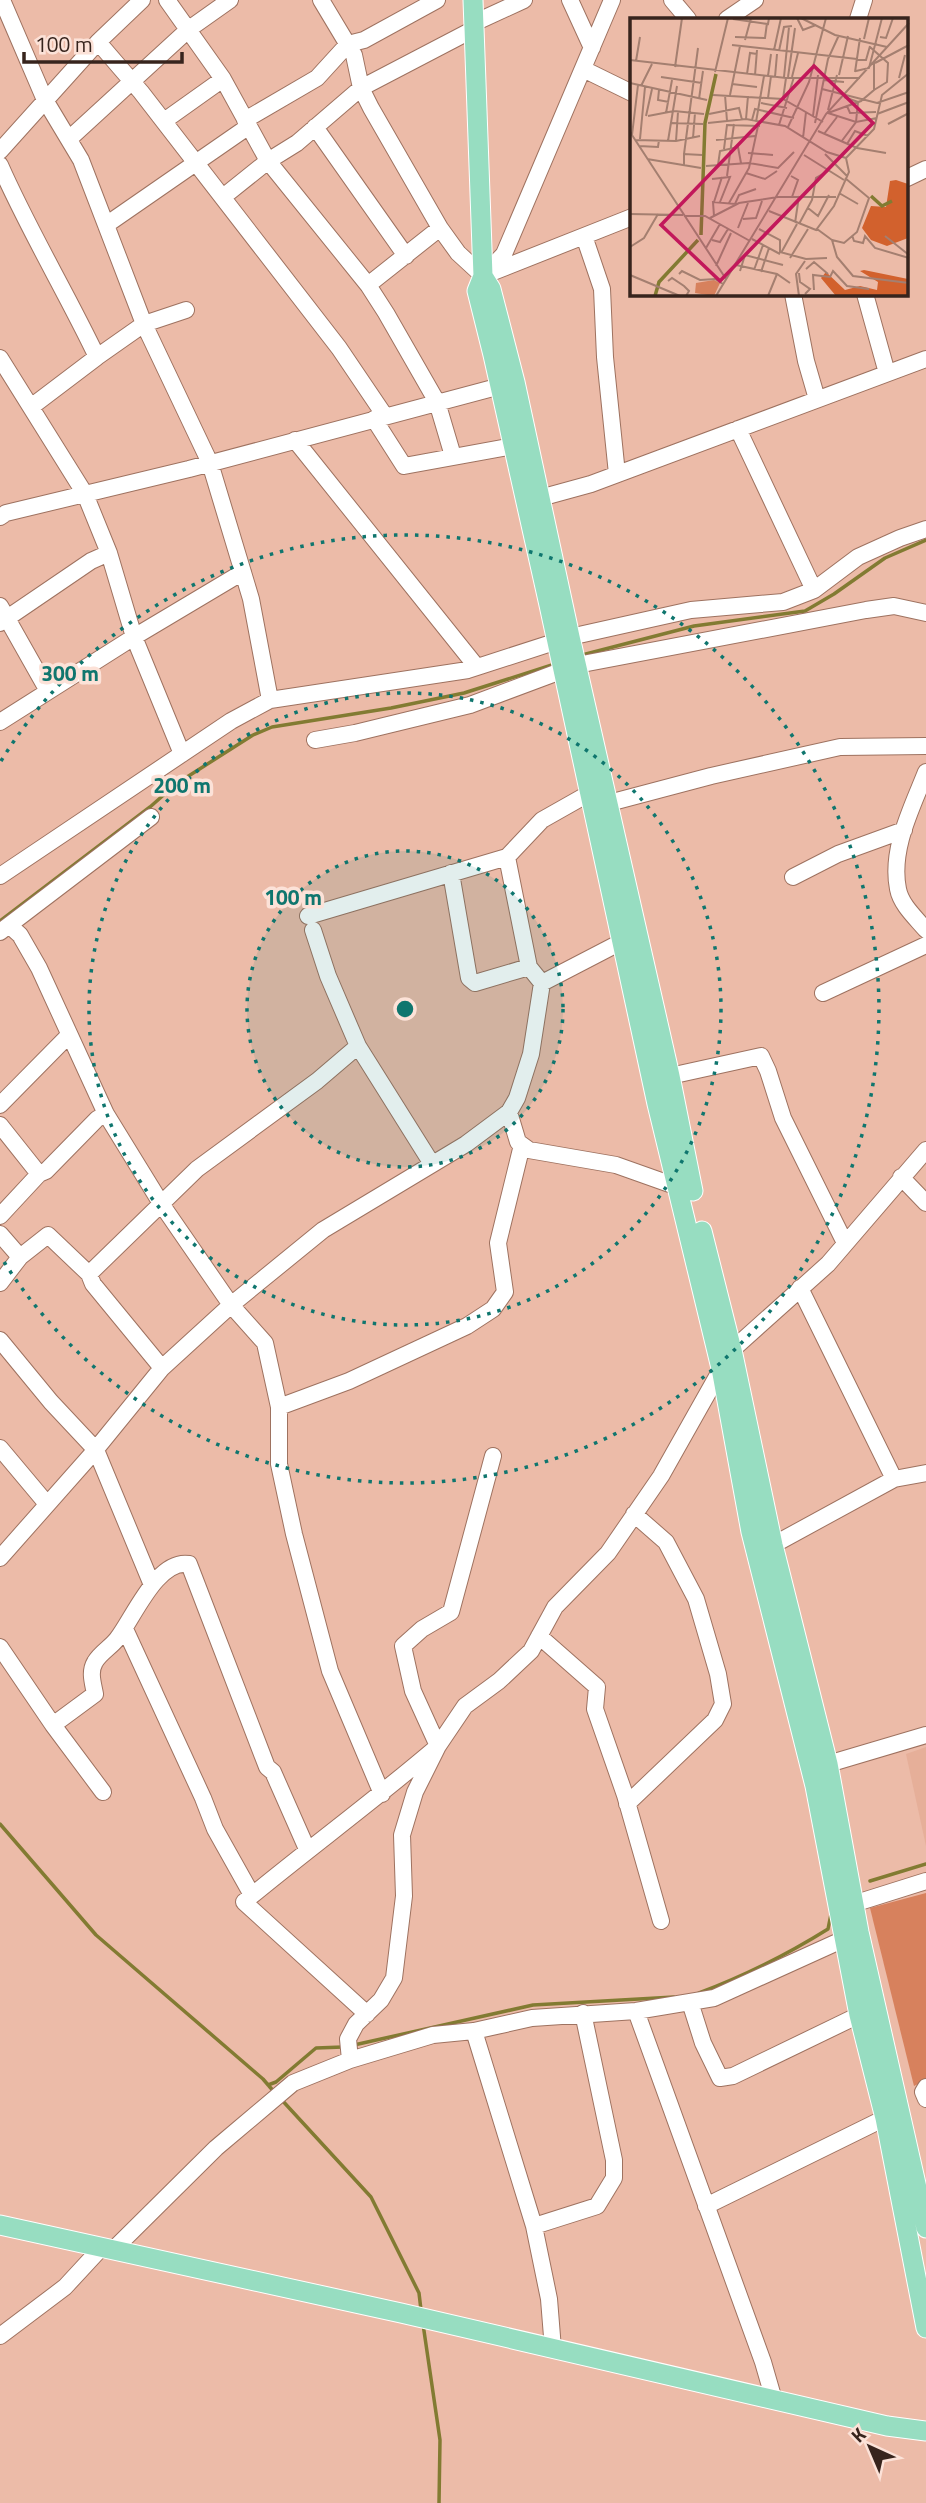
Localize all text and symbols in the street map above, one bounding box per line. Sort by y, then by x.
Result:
inset map [630,18,908,296]
scale bar [24,21,182,65]
text: 100 m [35,28,92,60]
text: 300 m [41,657,99,689]
text: 200 m [153,769,211,801]
text: 100 m [264,881,322,913]
centre of rings [393,997,417,1021]
north arrow [835,2412,905,2482]
text: K [844,2420,872,2449]

